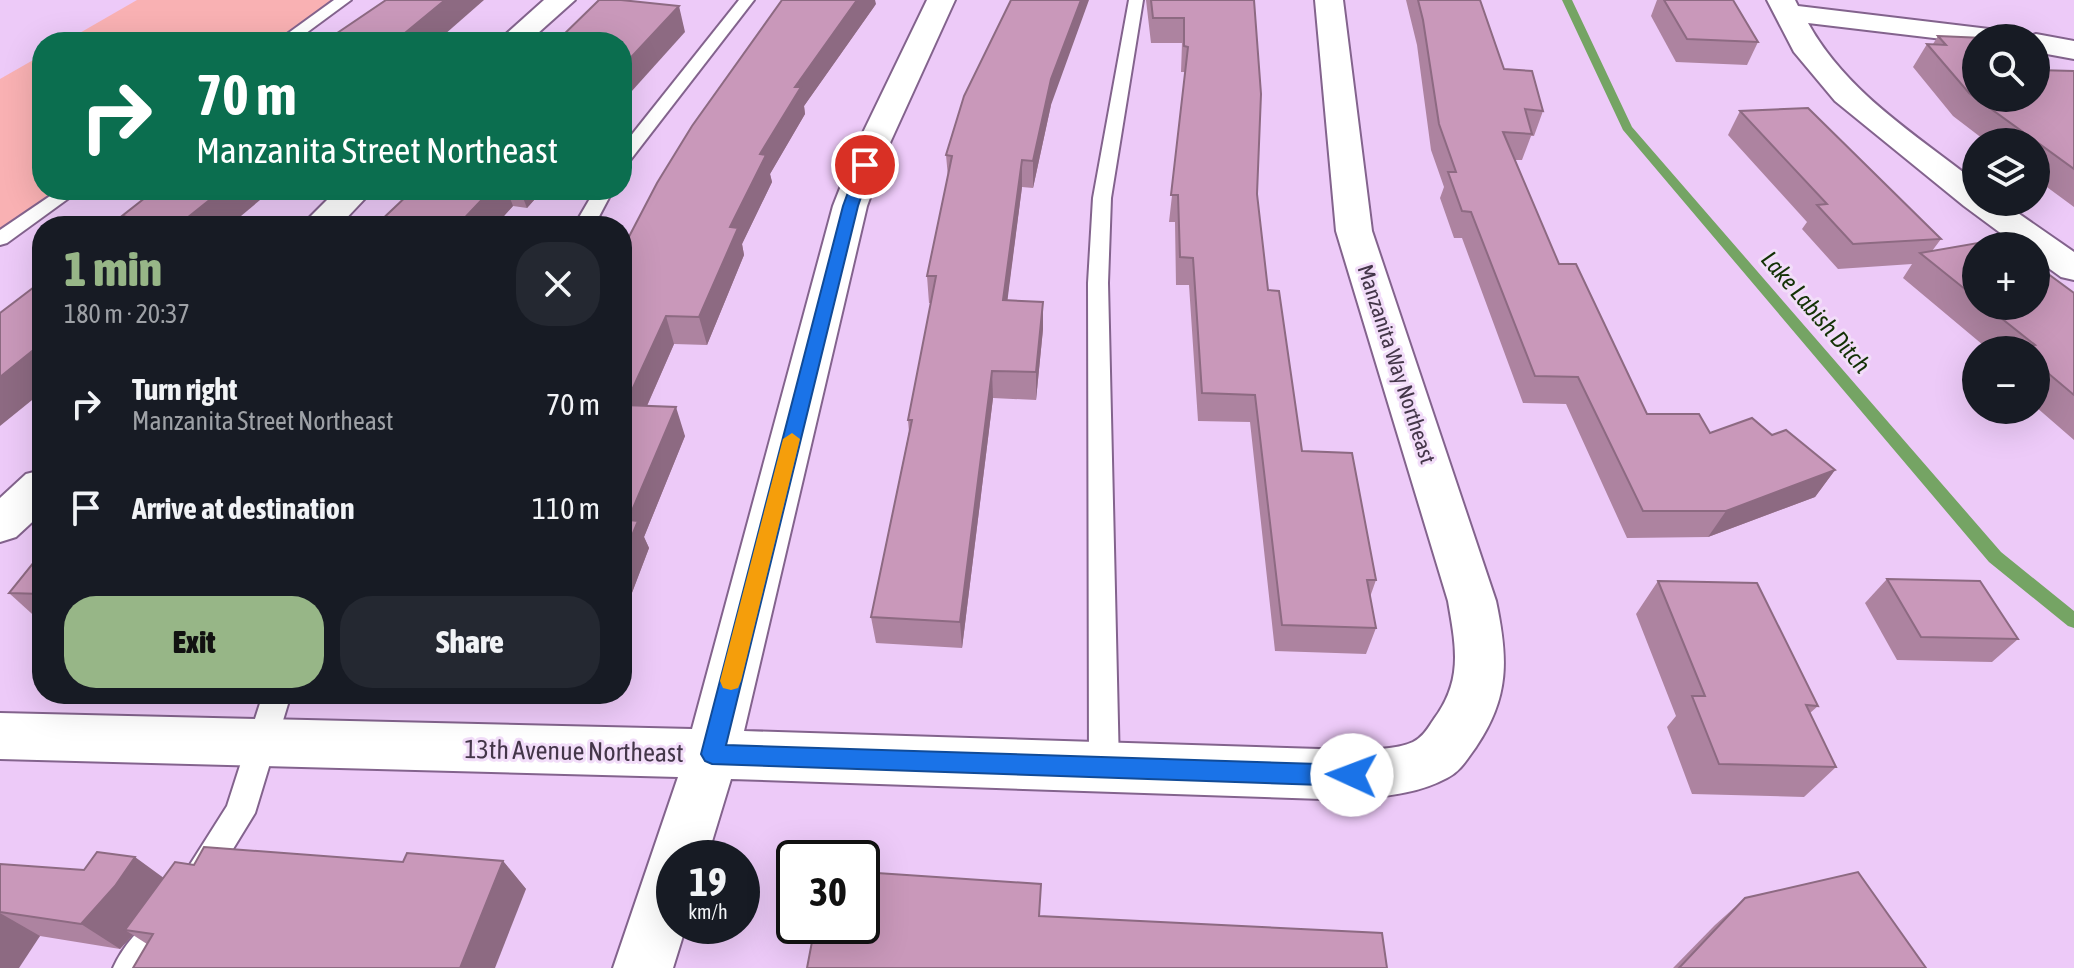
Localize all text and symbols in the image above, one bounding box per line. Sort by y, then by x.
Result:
map controls [1962,24,2050,424]
button: search [1962,24,2050,112]
text: 70 m [196,63,297,127]
icon: right [64,64,168,168]
button: layers [1962,128,2050,216]
text: Manzanita Street Northeast [196,129,558,171]
pin [831,131,899,199]
icon: arrive [843,143,887,187]
button: + [1962,232,2050,320]
text: 1 min [64,241,162,296]
button: close [516,242,600,326]
water label: Lake Labish Ditch [1756,246,1876,378]
street label: Manzanita Way Northeast [1353,261,1441,467]
text: 180 m · 20:37 [64,299,190,329]
button: − [1962,336,2050,424]
text: Turn right [132,372,238,406]
icon: right [64,382,108,426]
text: 70 m [546,387,600,421]
text: Manzanita Street Northeast [132,406,394,436]
icon: arrive [64,486,108,530]
text: Arrive at destination [132,491,354,525]
text: 110 m [532,491,600,525]
button: Exit [64,596,324,688]
button: Share [340,596,600,688]
position arrow [1310,733,1394,817]
street label: 13th Avenue Northeast [464,734,684,768]
speed limit sign: 30 [776,840,880,944]
text: 19 [689,859,727,904]
text: km/h [688,900,728,923]

